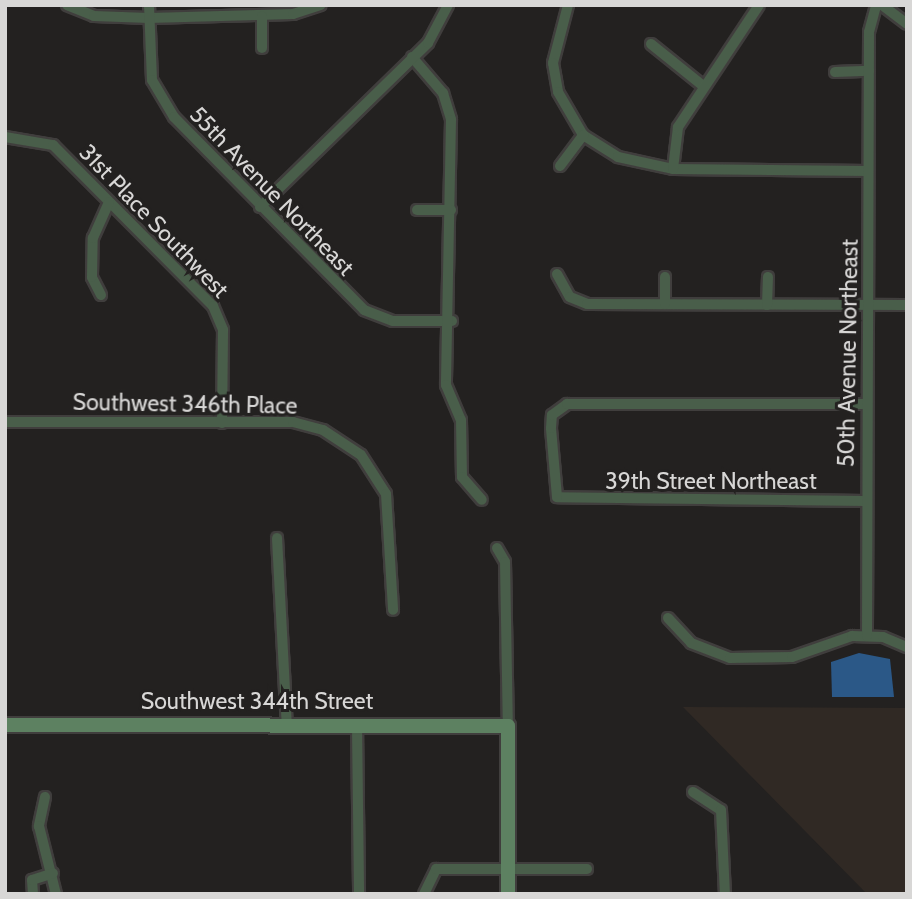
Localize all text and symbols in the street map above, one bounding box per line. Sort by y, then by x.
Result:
street label: 55th Avenue Northeast [184,101,360,281]
street label: 31st Place Southwest [74,138,234,304]
street label: 50th Avenue Northeast [832,239,864,467]
street label: Southwest 346th Place [72,388,298,420]
street label: 39th Street Northeast [605,467,817,495]
street label: Southwest 344th Street [141,687,373,715]

